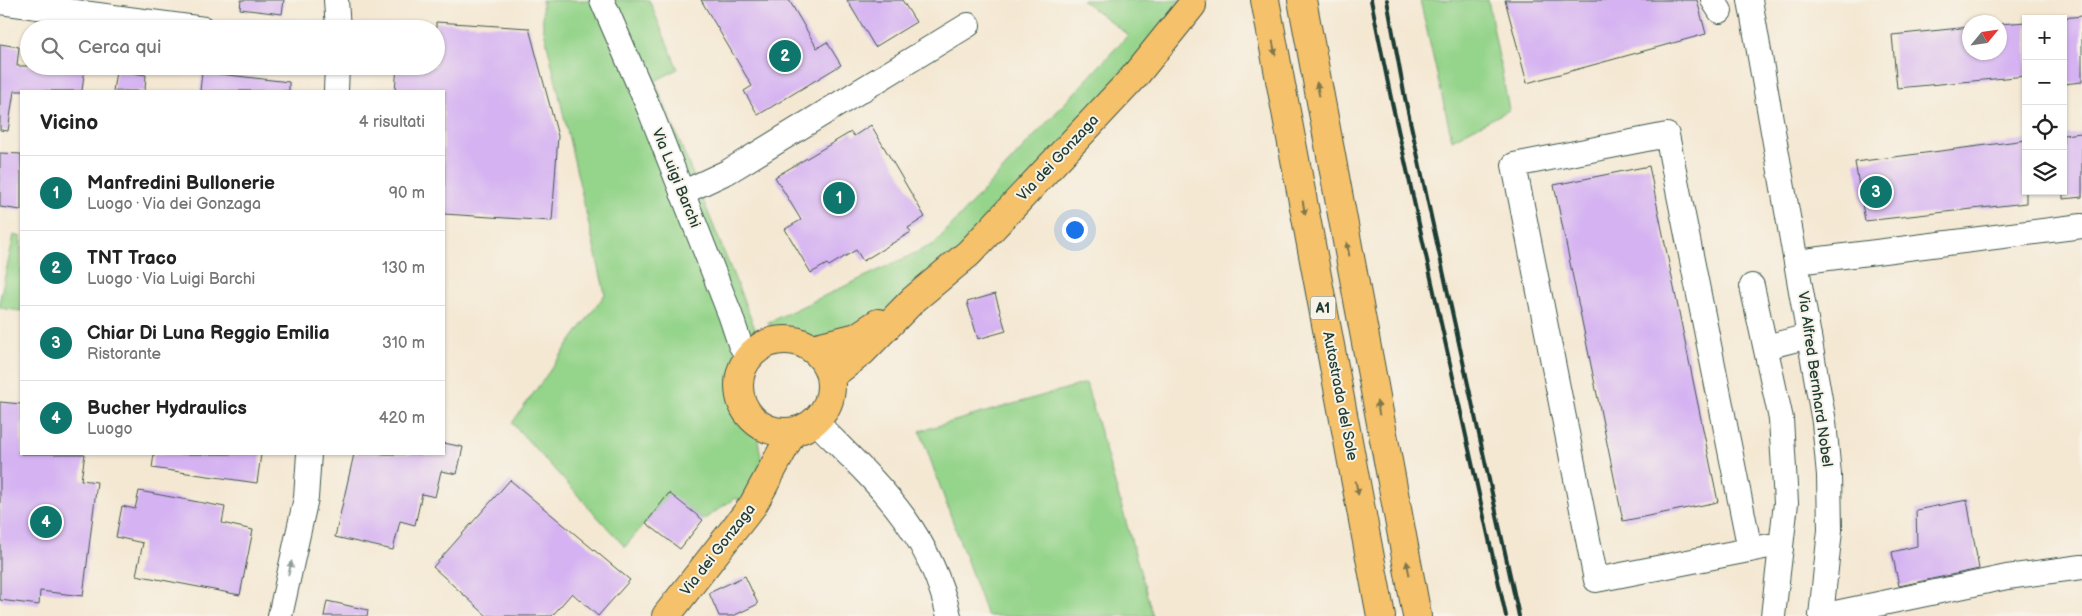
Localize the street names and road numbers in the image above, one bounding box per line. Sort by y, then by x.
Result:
street label: Via dei Gonzaga [1013,111,1103,205]
street label: Via Luigi Barchi [647,125,705,231]
street label: Via Alfred Bernhard Nobel [1793,290,1837,468]
road number: A1 [1310,296,1336,320]
street label: Autostrada del Sole [1318,330,1362,462]
street label: Via dei Gonzaga [676,500,760,600]

